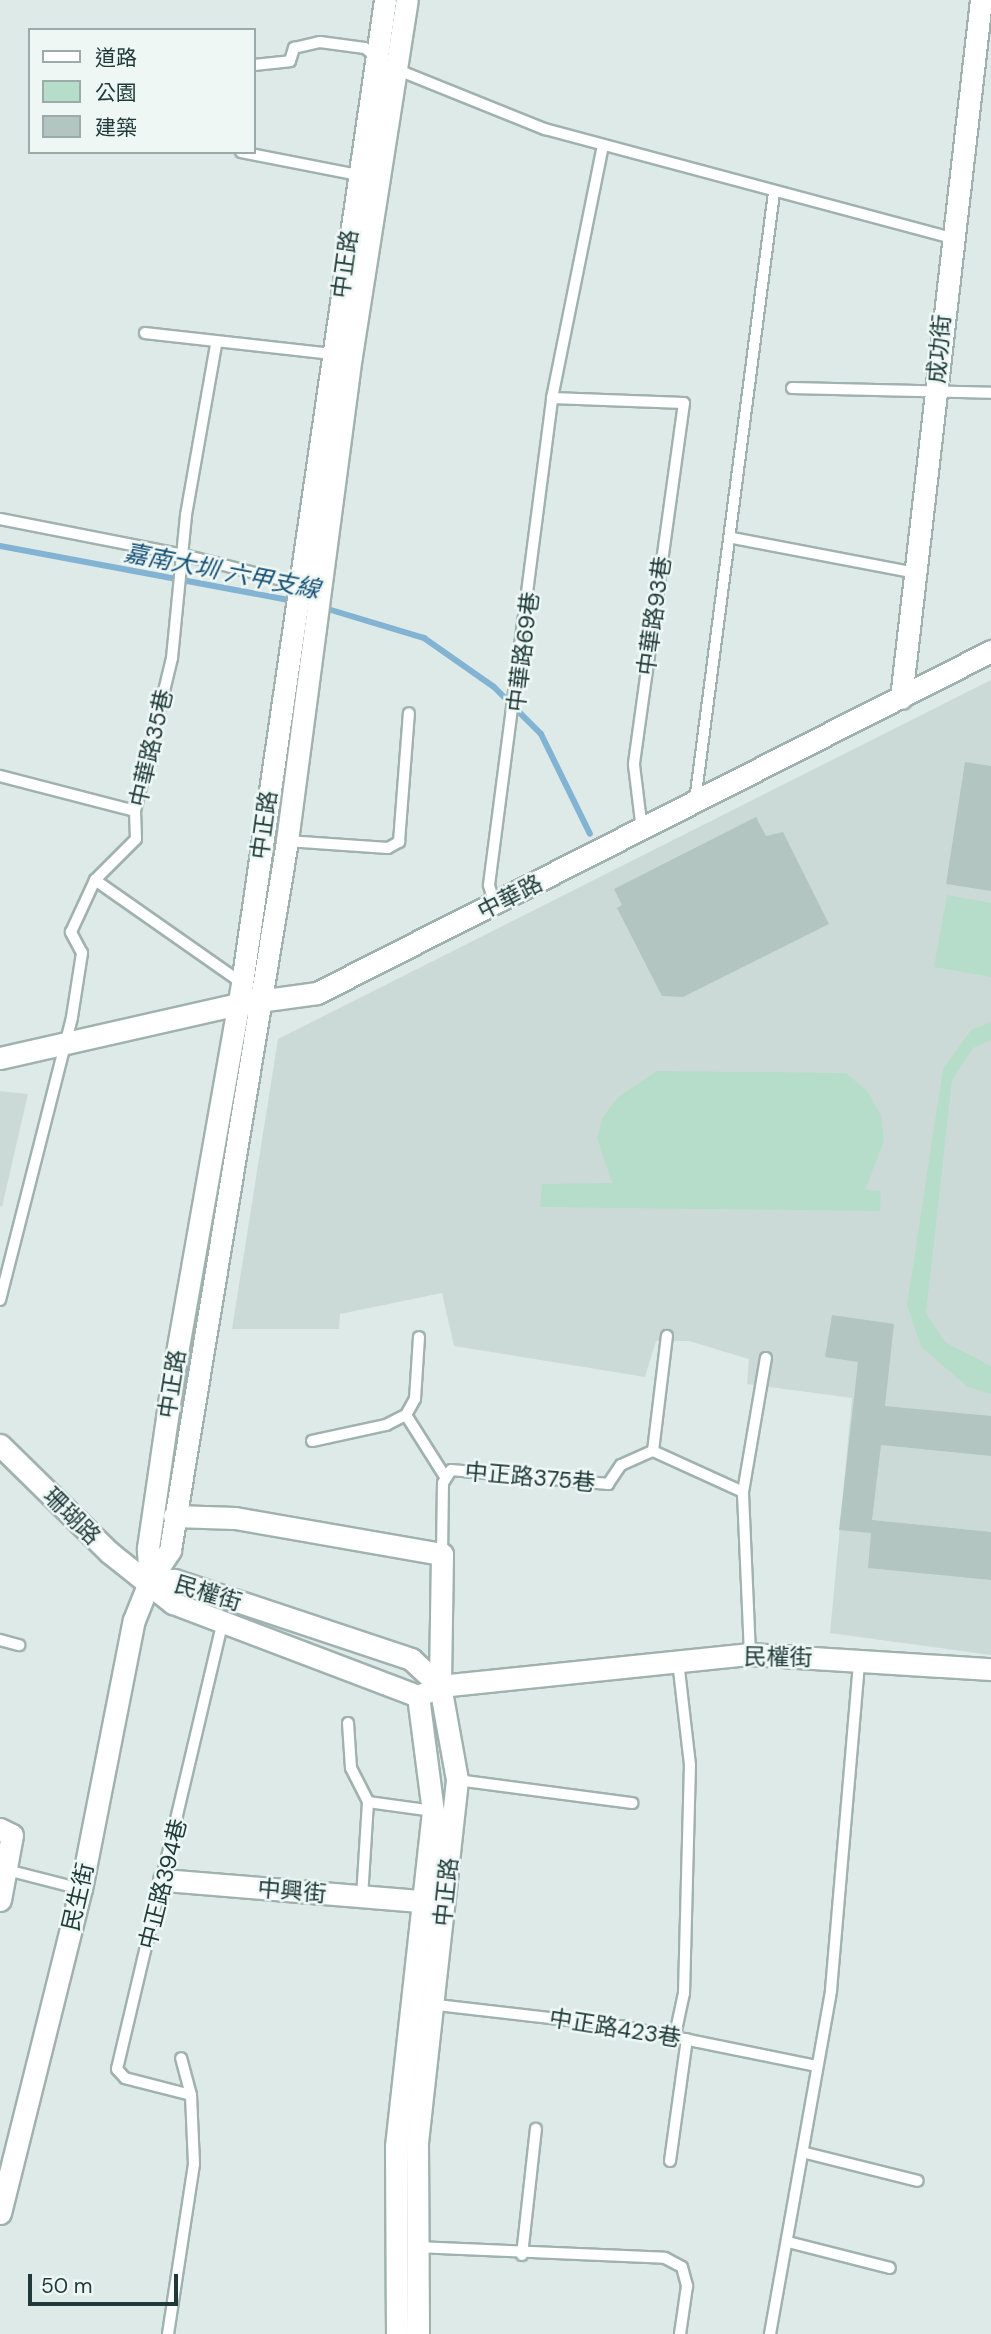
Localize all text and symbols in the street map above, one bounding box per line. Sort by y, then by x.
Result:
legend [28,28,256,154]
text: 道路 [95,44,137,72]
text: 公園 [95,79,137,107]
text: 建築 [95,114,137,142]
street label: 中正路 [327,228,363,300]
street label: 成功街 [922,313,956,385]
water label: 嘉南大圳 六甲支線 [122,538,322,604]
street label: 中華路93巷 [632,555,676,677]
street label: 中華路69巷 [502,591,544,713]
street label: 中華路35巷 [124,687,178,809]
street label: 中正路 [246,789,282,861]
street label: 中華路 [473,869,547,925]
street label: 中正路 [153,1348,191,1420]
street label: 中正路375巷 [464,1458,596,1496]
street label: 珊瑚路 [38,1482,106,1550]
street label: 民權街 [171,1570,245,1616]
street label: 民權街 [743,1643,813,1671]
street label: 中正路394巷 [133,1816,193,1952]
street label: 中正路 [429,1856,463,1928]
street label: 民生街 [57,1860,99,1934]
street label: 中興街 [256,1874,328,1908]
street label: 中正路423巷 [547,2004,683,2052]
scale bar [32,2260,182,2304]
text: 50 m [41,2272,92,2300]

